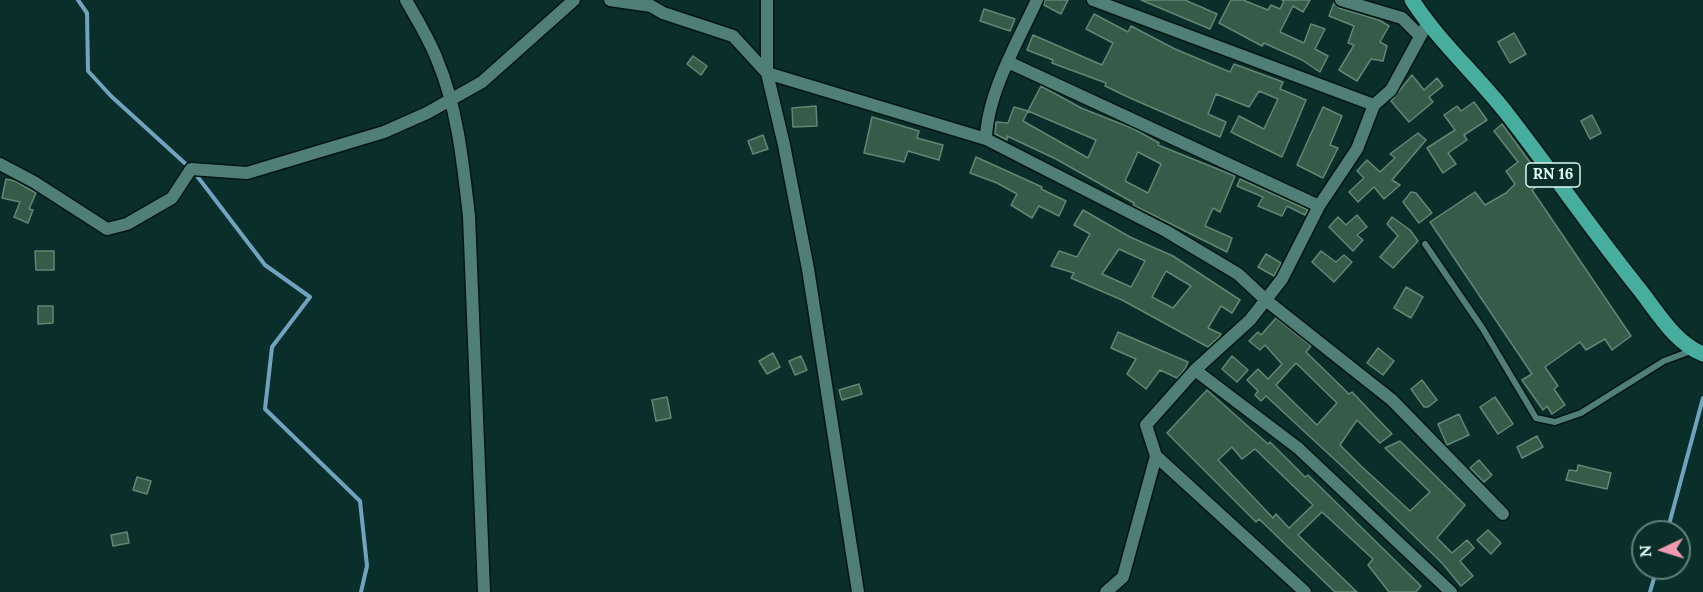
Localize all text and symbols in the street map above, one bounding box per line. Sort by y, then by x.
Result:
road number: RN 16 [1526,163,1580,187]
north arrow [1631,520,1691,580]
text: N [1635,544,1655,558]

